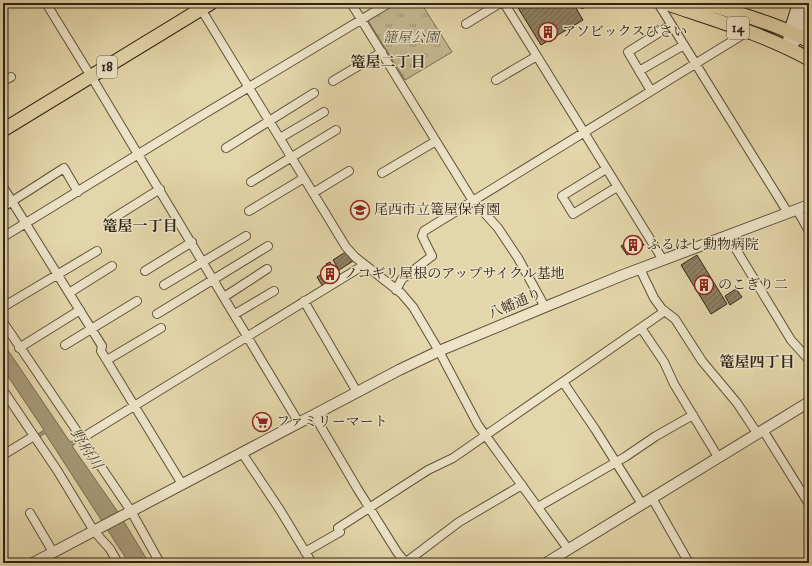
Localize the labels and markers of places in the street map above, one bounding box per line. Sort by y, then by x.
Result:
building icon: アソビックスびさい [537,21,559,43]
place label: アソビックスびさい [562,23,687,41]
school or university icon: 尾西市立篭屋保育園 [349,199,371,221]
place label: 尾西市立篭屋保育園 [374,201,500,219]
building icon: ふるはし動物病院 [622,234,644,256]
place label: ふるはし動物病院 [647,236,759,254]
building icon: ノコギリ屋根のアップサイクル基地 [319,263,341,285]
place label: ノコギリ屋根のアップサイクル基地 [344,265,565,283]
building icon: のこぎり二 [693,274,715,296]
place label: のこぎり二 [718,276,788,294]
supermarket icon: ファミリーマート [251,411,273,433]
place label: ファミリーマート [276,413,388,431]

